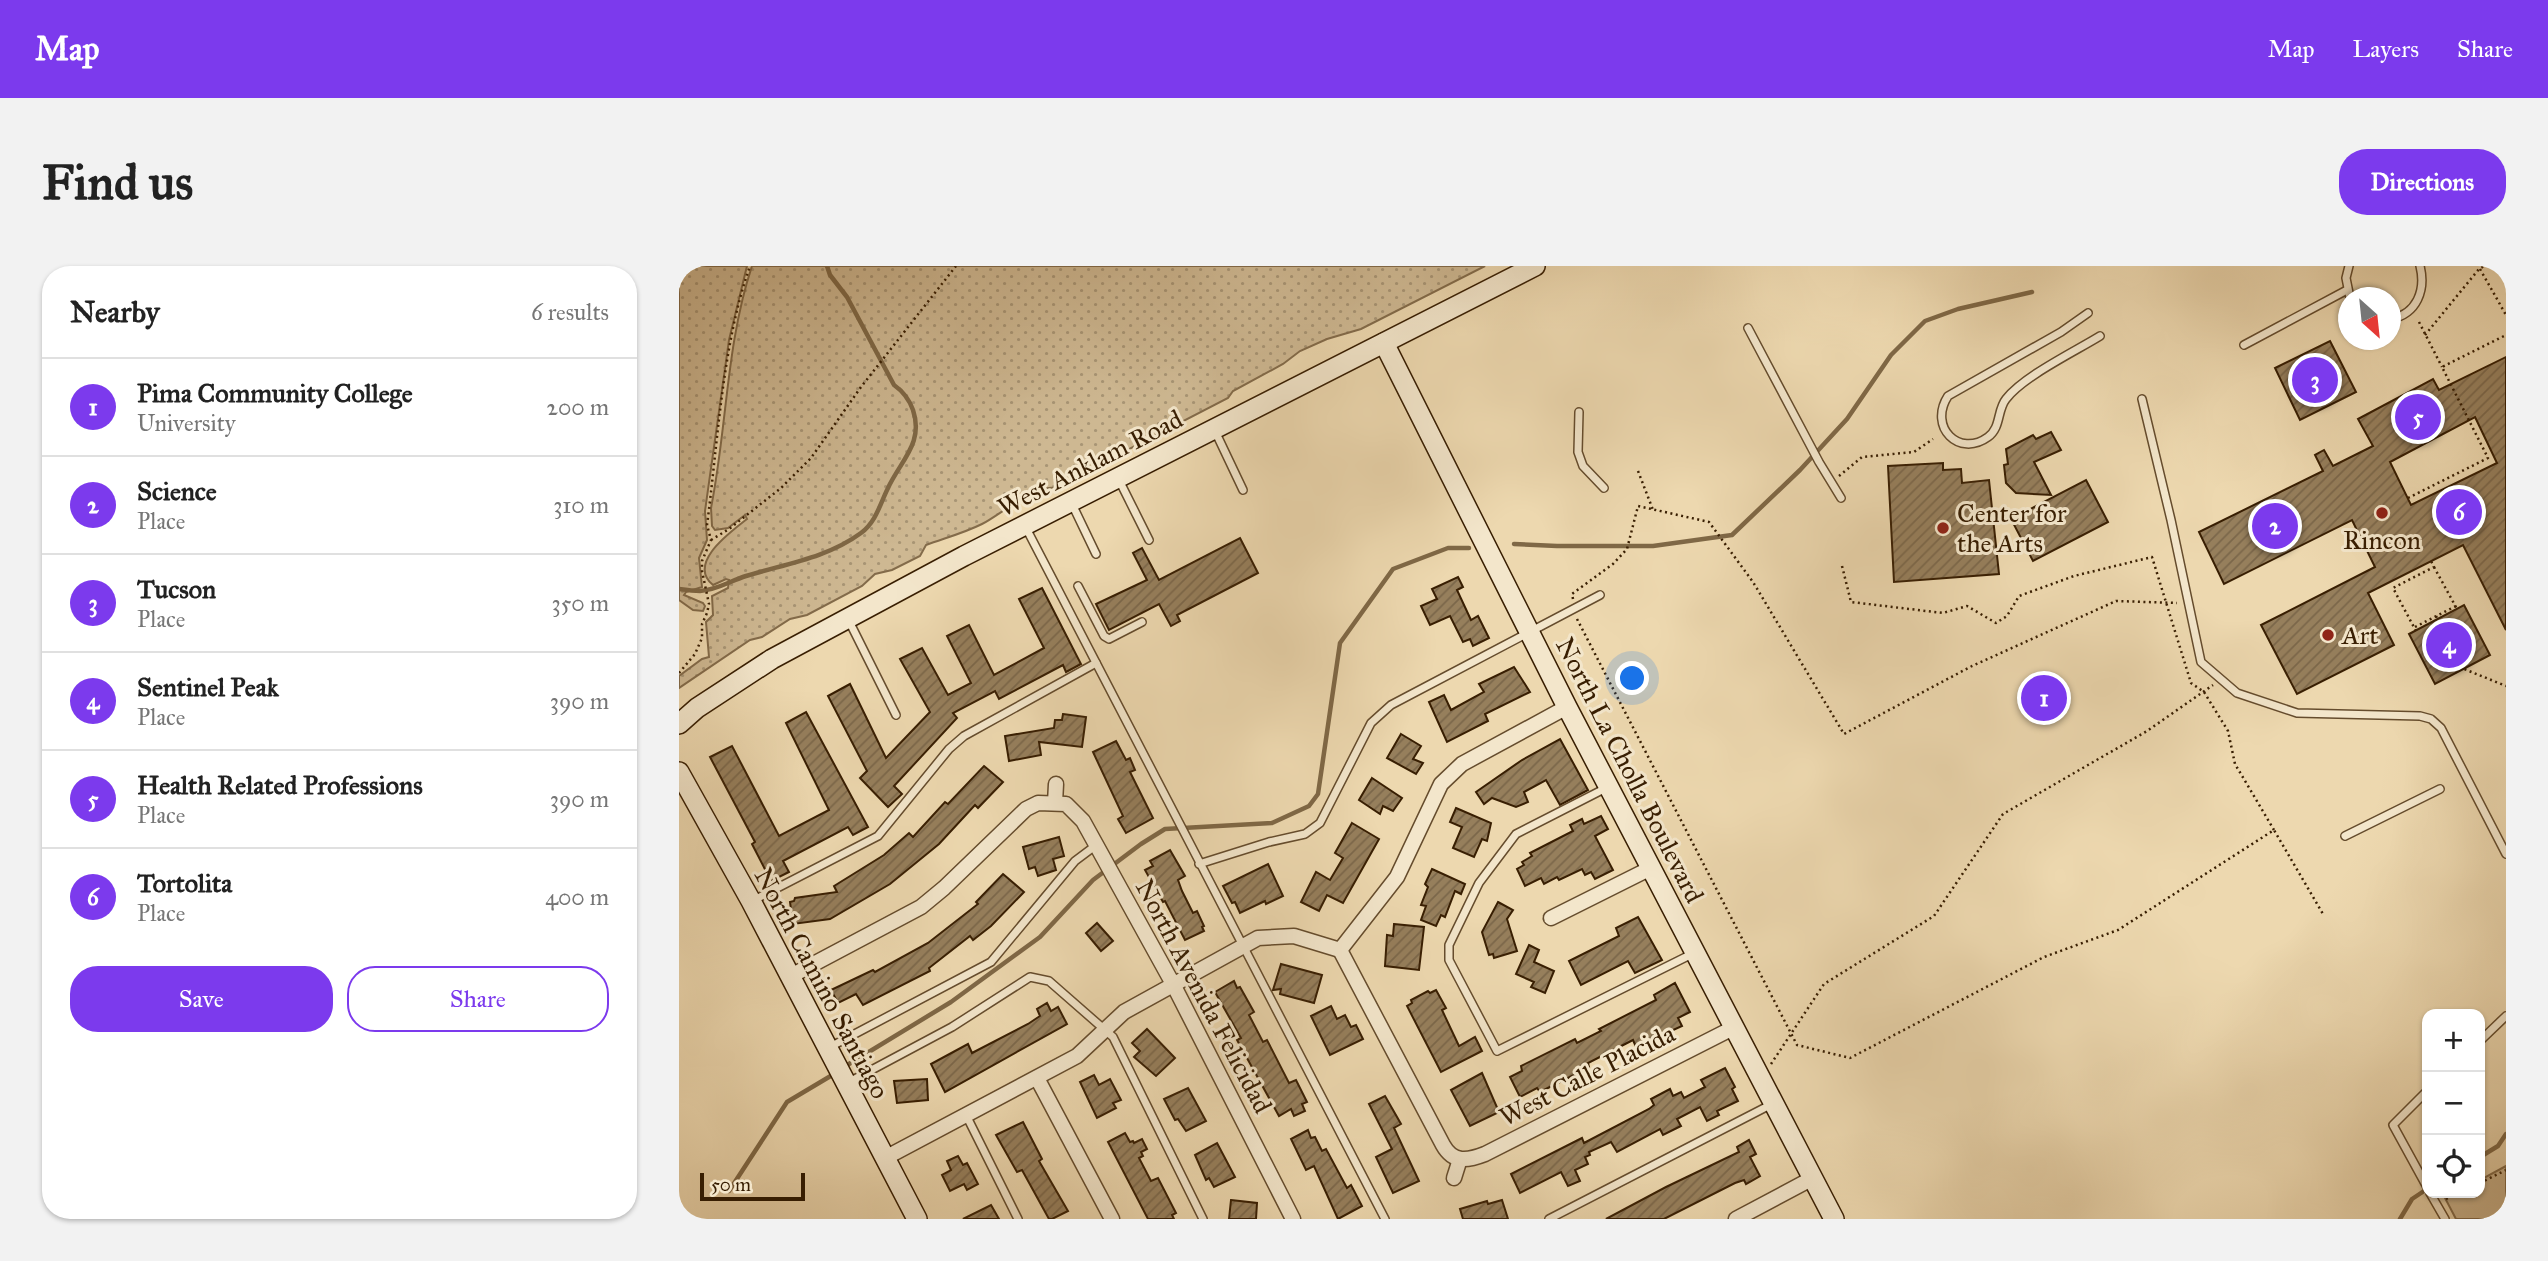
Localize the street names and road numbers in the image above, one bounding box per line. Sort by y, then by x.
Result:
street label: West Anklam Road [992,403,1188,523]
street label: North La Cholla Boulevard [1549,632,1711,908]
street label: North Camino Santiago [748,862,896,1104]
street label: North Avenida Felicidad [1129,874,1279,1118]
street label: West Calle Placida [1494,1017,1680,1133]

